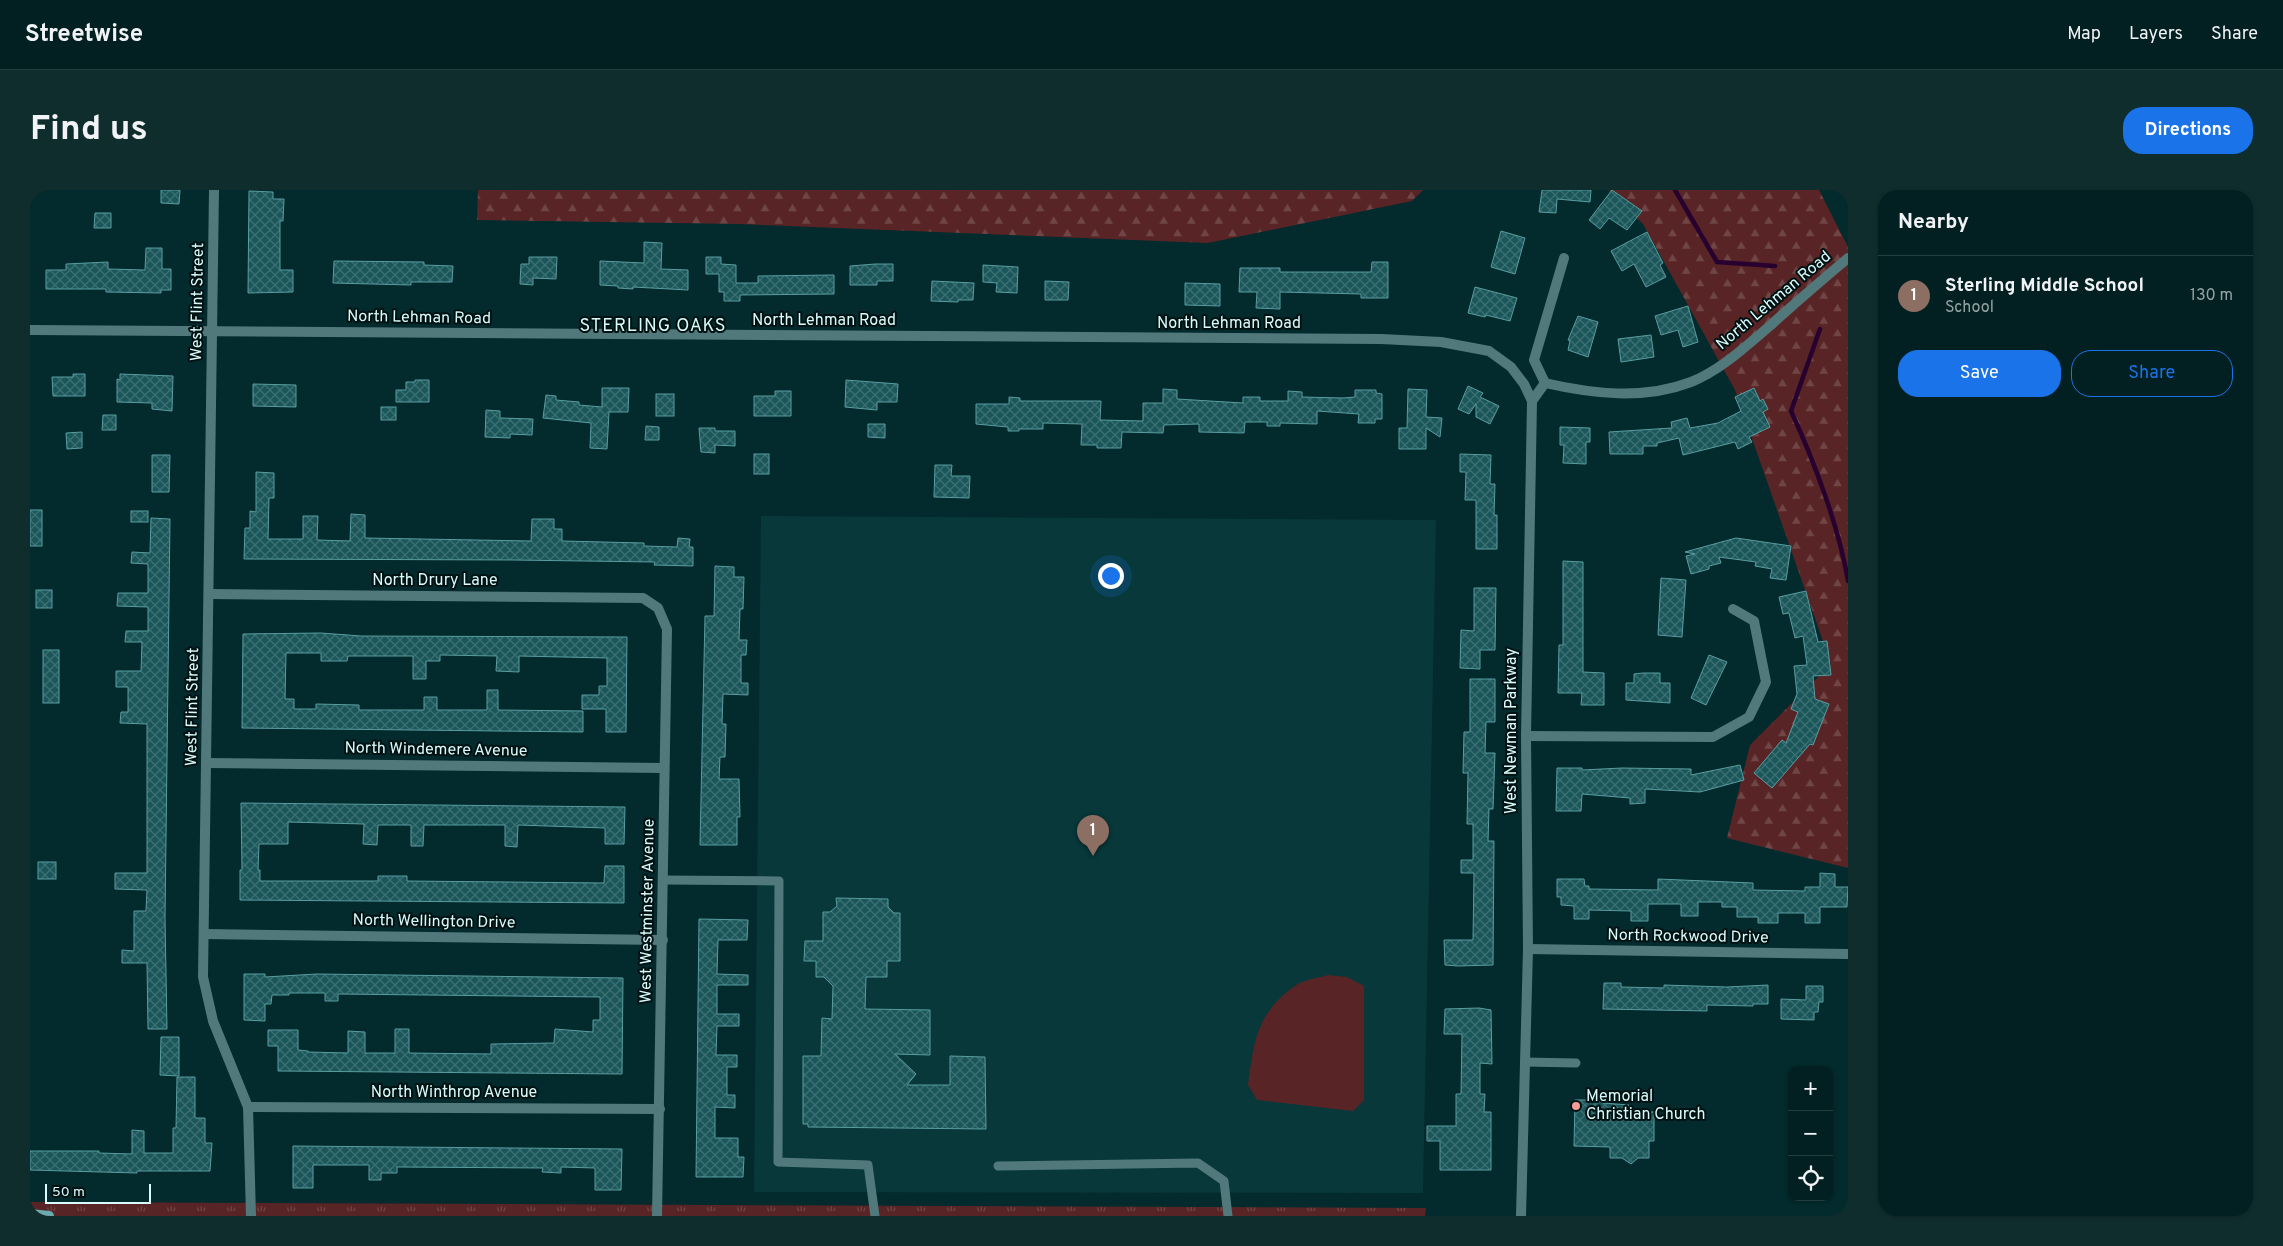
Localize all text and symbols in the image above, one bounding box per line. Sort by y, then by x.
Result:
text: Streetwise [25,20,143,50]
text: Map [2067,23,2101,46]
text: Layers [2129,23,2183,46]
text: Share [2211,23,2258,46]
button: Directions [2123,107,2253,154]
text: Find us [30,108,148,152]
text: Nearby [1898,209,1969,236]
street label: West Flint Street [187,243,209,361]
street label: North Lehman Road [1712,247,1836,355]
text: Sterling Middle School [1945,274,2144,298]
text: 1 [1911,286,1917,306]
text: 130 m [2190,286,2233,306]
text: School [1945,298,1994,318]
street label: North Lehman Road [347,307,491,329]
street label: North Lehman Road [752,311,896,331]
street label: North Lehman Road [1157,314,1301,334]
district label: STERLING OAKS [579,315,727,338]
button: Save [1898,350,2061,397]
button: Share [2071,350,2233,397]
your location [1098,563,1124,589]
street label: North Drury Lane [372,571,498,591]
street label: West Flint Street [182,648,204,766]
street label: West Newman Parkway [1502,648,1522,814]
street label: North Windemere Avenue [344,738,528,762]
pin: 1 [1077,815,1109,856]
street label: West Westminster Avenue [636,819,660,1003]
street label: North Wellington Drive [352,911,516,933]
street label: North Rockwood Drive [1607,926,1769,948]
map controls [1788,1066,1833,1201]
button: + [1788,1066,1833,1111]
street label: North Winthrop Avenue [371,1083,537,1103]
place label: Memorial Christian Church [1586,1087,1706,1125]
marker: Memorial Christian Church [1570,1100,1582,1112]
button: − [1788,1111,1833,1156]
button: locate [1788,1156,1833,1201]
scale bar [45,1181,151,1204]
text: 50 m [52,1184,85,1201]

